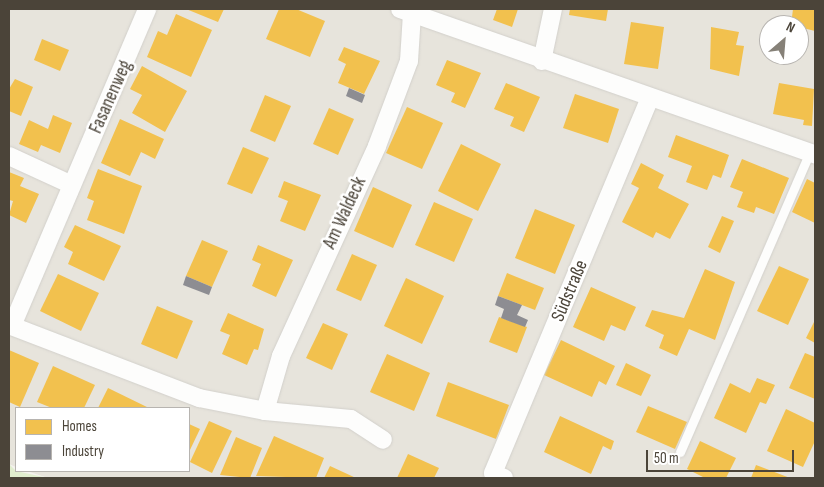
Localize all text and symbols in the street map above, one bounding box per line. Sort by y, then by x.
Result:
north arrow [759,15,809,65]
text: N [783,18,798,36]
street label: Fasanenweg [85,57,137,137]
street label: Am Waldeck [318,173,372,253]
street label: Südstraße [547,257,593,325]
legend [15,407,190,472]
text: Homes [62,417,97,436]
scale bar [649,440,796,472]
text: Industry [62,442,104,461]
text: 50 m [654,449,679,468]

